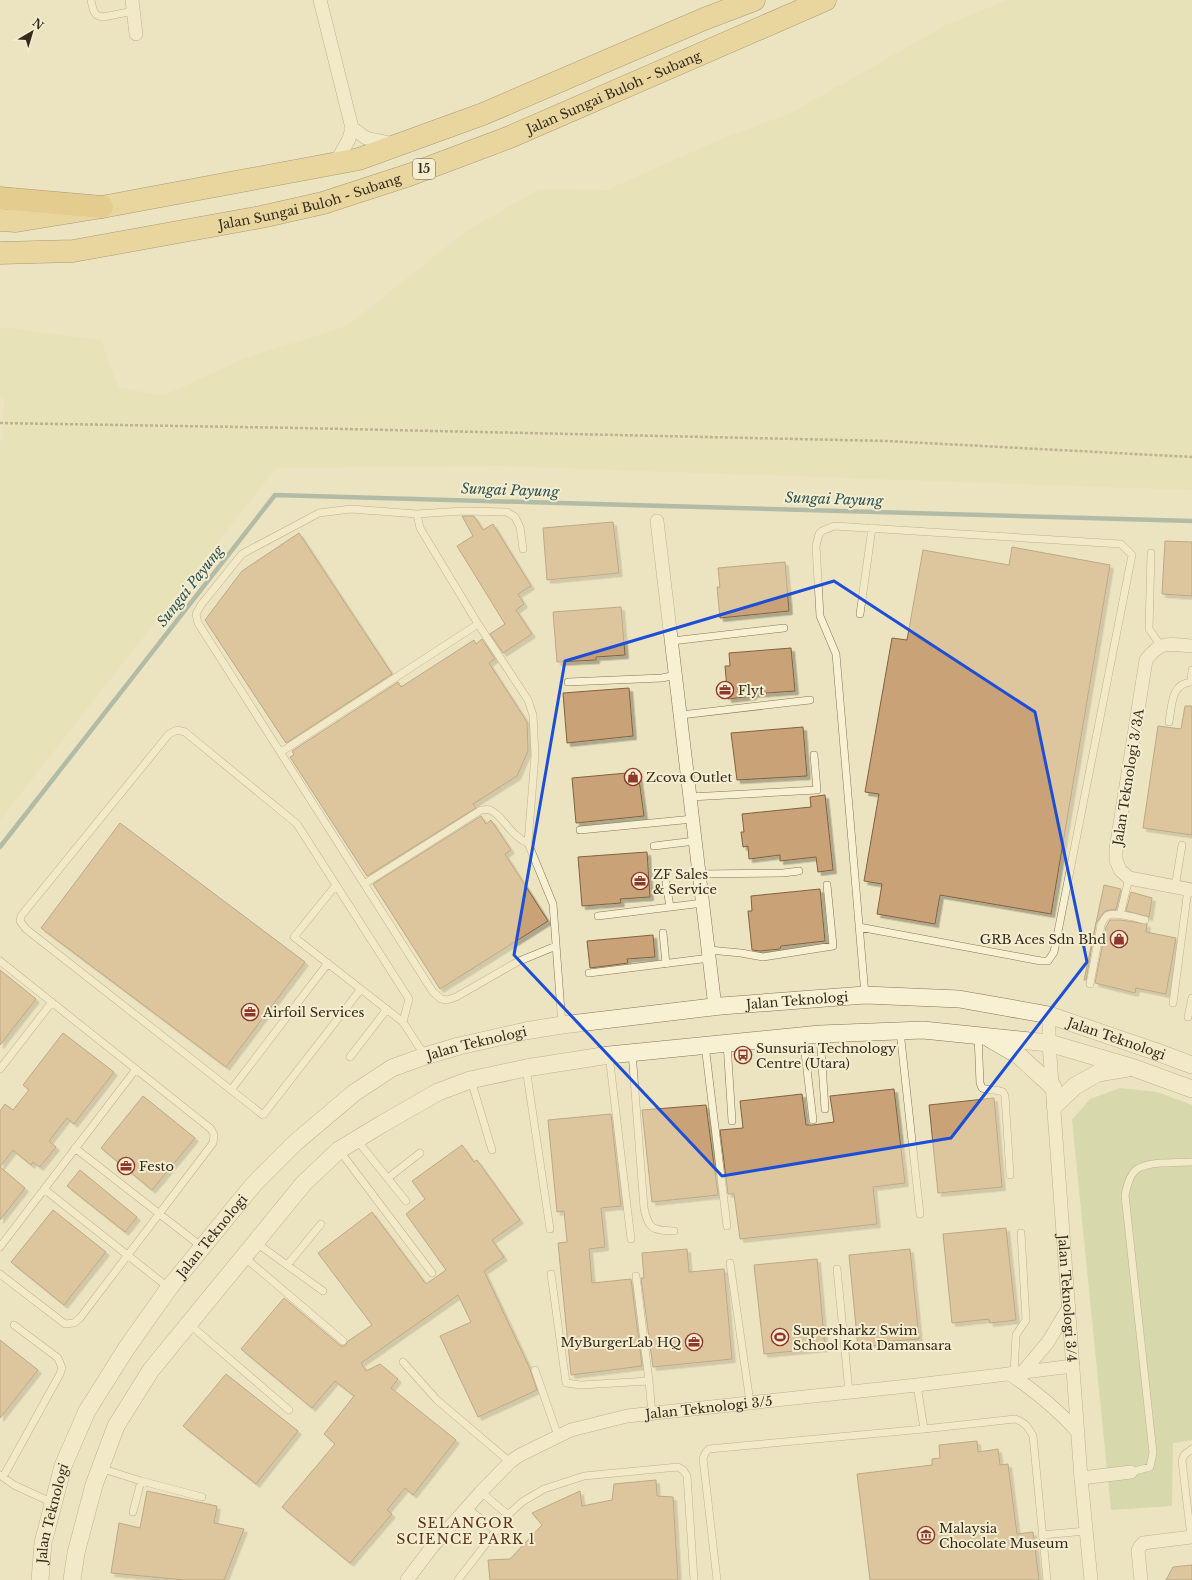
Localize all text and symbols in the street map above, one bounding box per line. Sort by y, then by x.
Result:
north arrow [12,12,52,52]
text: N [30,15,47,33]
street label: Jalan Sungai Buloh - Subang [522,47,704,139]
road number: 15 [413,159,435,179]
street label: Jalan Sungai Buloh - Subang [215,170,404,234]
water label: Sungai Payung [461,479,561,501]
water label: Sungai Payung [785,488,885,510]
water label: Sungai Payung [153,541,228,630]
office icon: Flyt [715,680,735,700]
place label: Flyt [738,682,764,699]
street label: Jalan Teknologi 3/3A [1109,707,1148,849]
shop icon: Zcova Outlet [623,767,643,787]
place label: Zcova Outlet [646,769,732,786]
place label: ZF Sales & Service [653,866,717,898]
office icon: ZF Sales & Service [630,871,650,891]
shop icon: GRB Aces Sdn Bhd [1109,929,1129,949]
place label: GRB Aces Sdn Bhd [980,931,1106,948]
street label: Jalan Teknologi [743,988,850,1013]
office icon: Airfoil Services [240,1002,260,1022]
place label: Airfoil Services [262,1004,365,1021]
street label: Jalan Teknologi [1063,1013,1168,1064]
street label: Jalan Teknologi [423,1023,529,1065]
place label: Sunsuria Technology Centre (Utara) [756,1040,897,1072]
bus stop icon: Sunsuria Technology Centre (Utara) [733,1045,753,1065]
office icon: Festo [116,1156,136,1176]
place label: Festo [139,1158,174,1175]
street label: Jalan Teknologi [172,1191,251,1283]
street label: Jalan Teknologi 3/4 [1054,1232,1080,1363]
place label: Supersharkz Swim School Kota Damansara [793,1322,952,1354]
sports icon: Supersharkz Swim School Kota Damansara [770,1327,790,1347]
office icon: MyBurgerLab HQ [684,1332,704,1352]
place label: MyBurgerLab HQ [560,1334,682,1351]
street label: Jalan Teknologi 3/5 [643,1392,773,1423]
street label: Jalan Teknologi [33,1460,73,1566]
district label: SELANGOR SCIENCE PARK 1 [396,1514,536,1548]
place label: Malaysia Chocolate Museum [939,1520,1069,1552]
museum icon: Malaysia Chocolate Museum [916,1525,936,1545]

